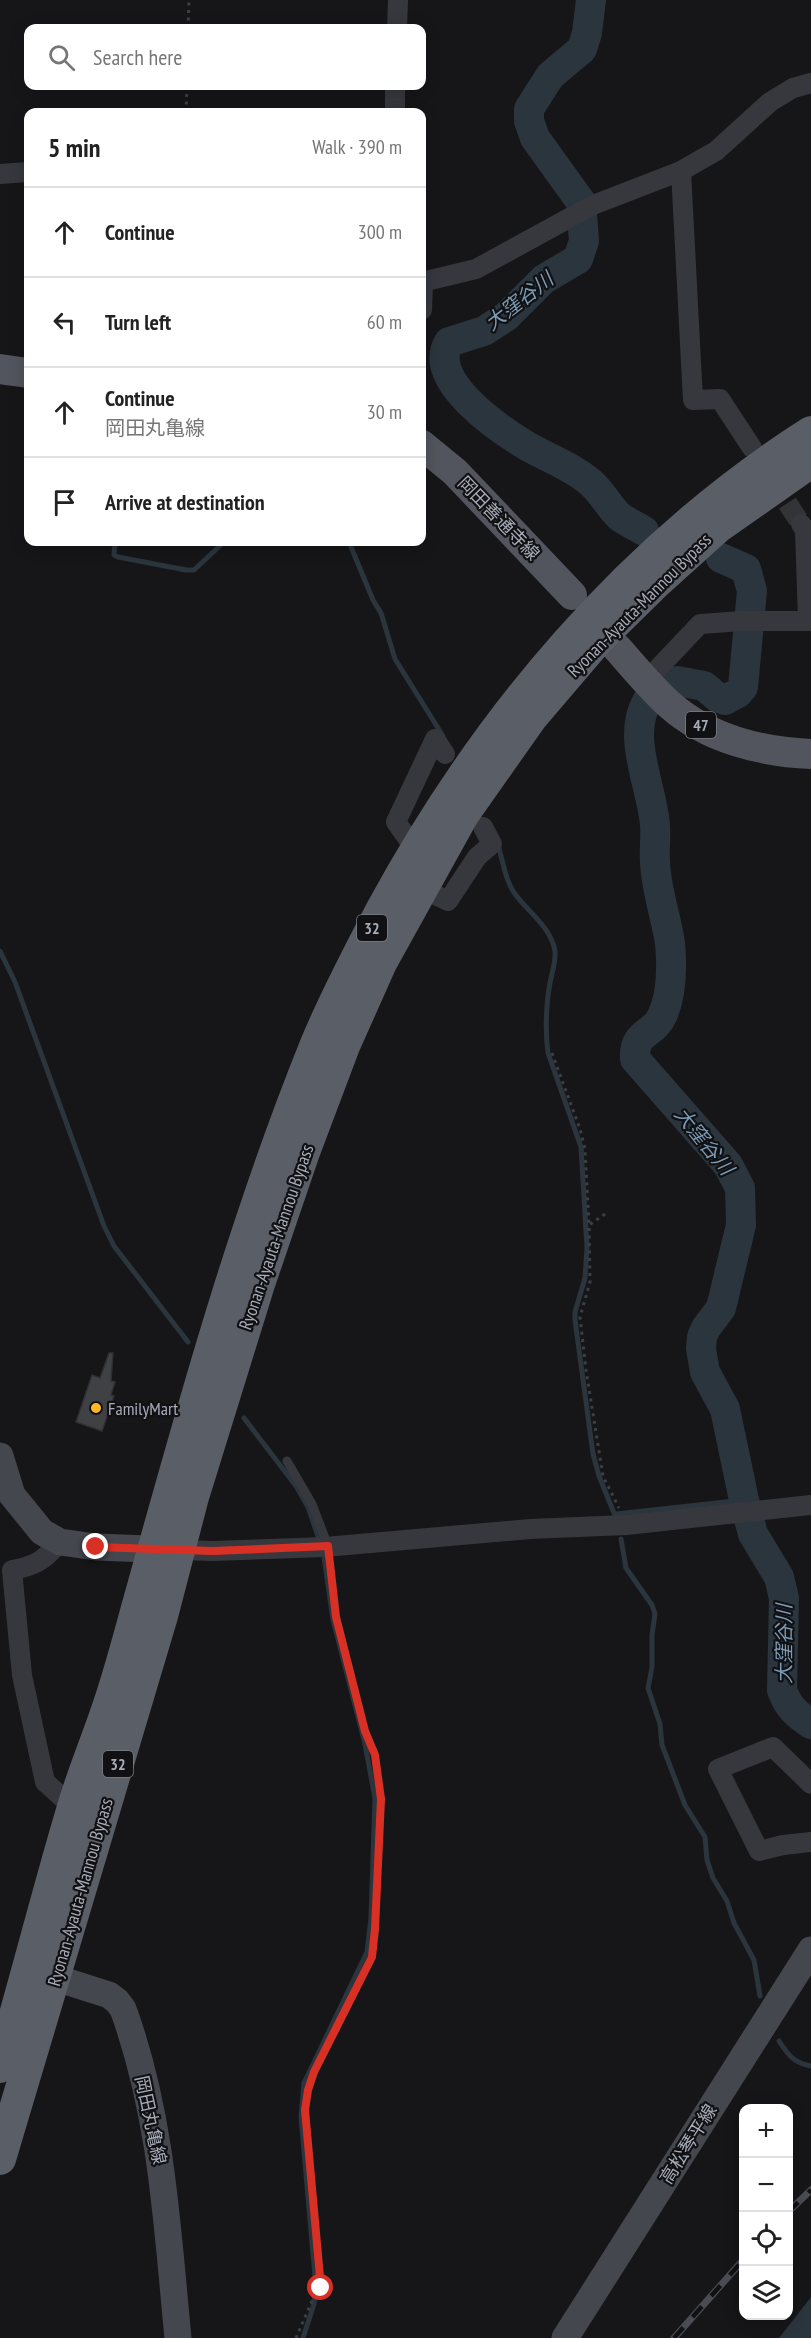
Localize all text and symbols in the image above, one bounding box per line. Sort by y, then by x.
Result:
search box [24,24,426,90]
icon: search [45,41,78,74]
text: Search here [93,43,182,71]
text: 5 min [48,131,101,164]
text: Walk · 390 m [312,134,402,160]
icon: ahead [48,216,81,249]
text: Continue [105,218,175,246]
text: 300 m [358,219,402,245]
water label: 大窪谷川 [479,265,560,336]
icon: left [48,306,81,339]
text: Turn left [105,308,171,336]
text: 60 m [367,309,402,335]
text: Continue [105,384,175,412]
icon: ahead [48,396,81,429]
text: 30 m [367,399,402,425]
text: 岡田丸亀線 [105,415,205,441]
street label: 岡田善通寺線 [453,471,545,565]
icon: arrive [48,486,81,519]
text: Arrive at destination [105,488,265,516]
street label: Ryonan-Ayauta-Mannou Bypass [562,528,716,682]
road number: 47 [686,712,716,738]
road number: 32 [357,915,387,941]
water label: 大窪谷川 [669,1102,741,1182]
street label: Ryonan-Ayauta-Mannou Bypass [233,1141,319,1333]
place label: FamilyMart [108,1397,178,1420]
marker: FamilyMart [89,1401,103,1415]
route end [82,1533,108,1559]
water label: 大窪谷川 [771,1602,797,1684]
road number: 32 [103,1751,133,1777]
street label: Ryonan-Ayauta-Mannou Bypass [42,1795,118,1989]
street label: 岡田丸亀線 [130,2074,172,2166]
street label: 高松琴平線 [654,2100,722,2188]
map controls [739,2104,793,2320]
button: + [739,2104,793,2158]
button: − [739,2158,793,2212]
button: locate [739,2212,793,2266]
button: layers [739,2266,793,2320]
route start [307,2274,333,2300]

